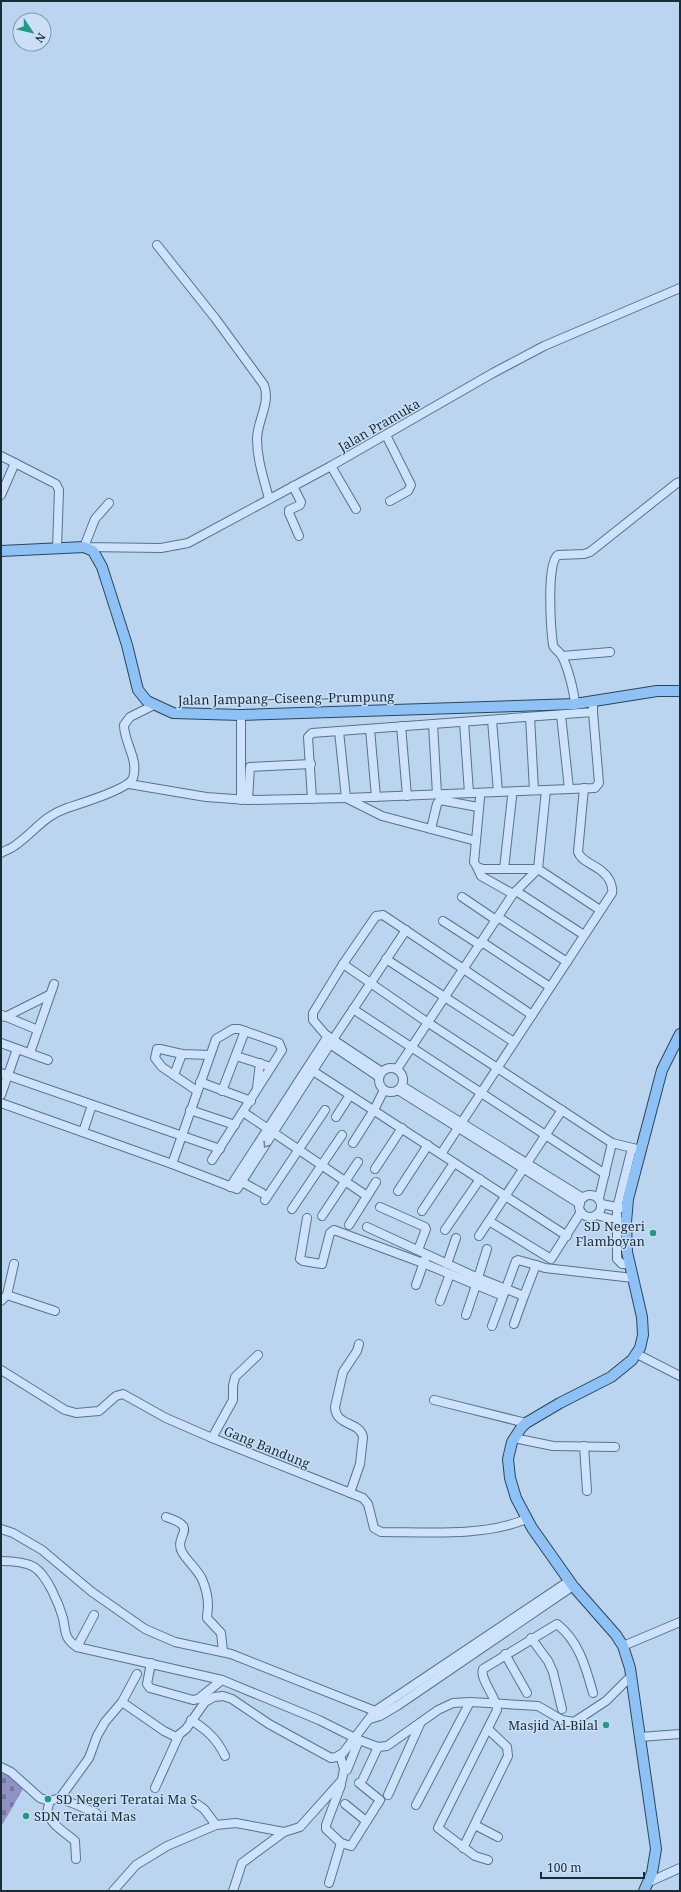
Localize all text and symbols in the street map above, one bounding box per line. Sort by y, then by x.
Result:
north arrow [12,12,52,52]
text: N [32,30,49,46]
street label: Jalan Pramuka [334,394,423,456]
street label: Jalan Jampang–Ciseeng–Prumpung [177,687,394,709]
one-way arrow [263,1141,270,1148]
place label: SD Negeri Flamboyan [575,1217,646,1250]
marker: SD Negeri Flamboyan [648,1228,658,1238]
street label: Gang Bandung [221,1422,313,1472]
place label: Masjid Al-Bilal [508,1716,598,1734]
marker: Masjid Al-Bilal [601,1720,611,1730]
place label: SD Negeri Teratai Ma S [56,1790,197,1808]
marker: SD Negeri Teratai Ma S [43,1794,53,1804]
place label: SDN Teratai Mas [34,1807,136,1825]
marker: SDN Teratai Mas [21,1811,31,1821]
scale bar [541,1854,644,1880]
text: 100 m [547,1859,582,1876]

